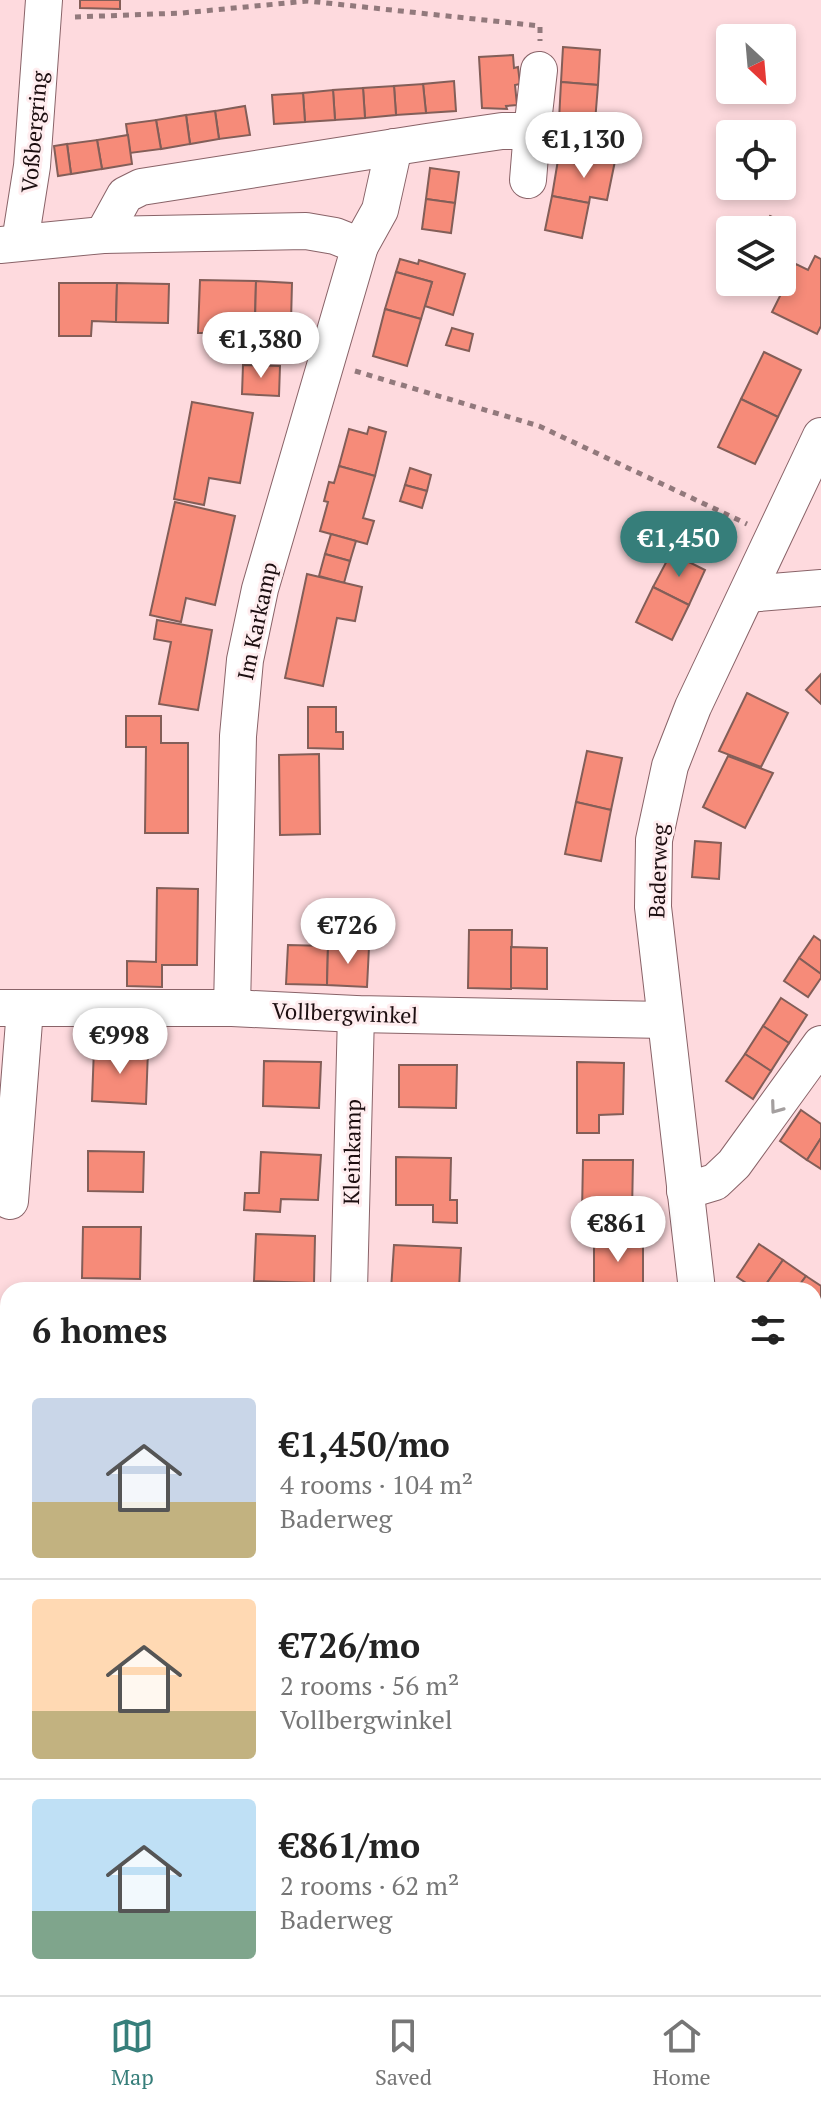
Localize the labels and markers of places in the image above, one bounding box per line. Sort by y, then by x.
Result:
pin: €1,130 [519,112,649,180]
pin: €1,380 [196,312,326,380]
pin: €1,450 [614,511,744,579]
pin: €726 [301,898,395,966]
pin: €998 [73,1008,167,1076]
pin: €861 [571,1196,665,1264]

